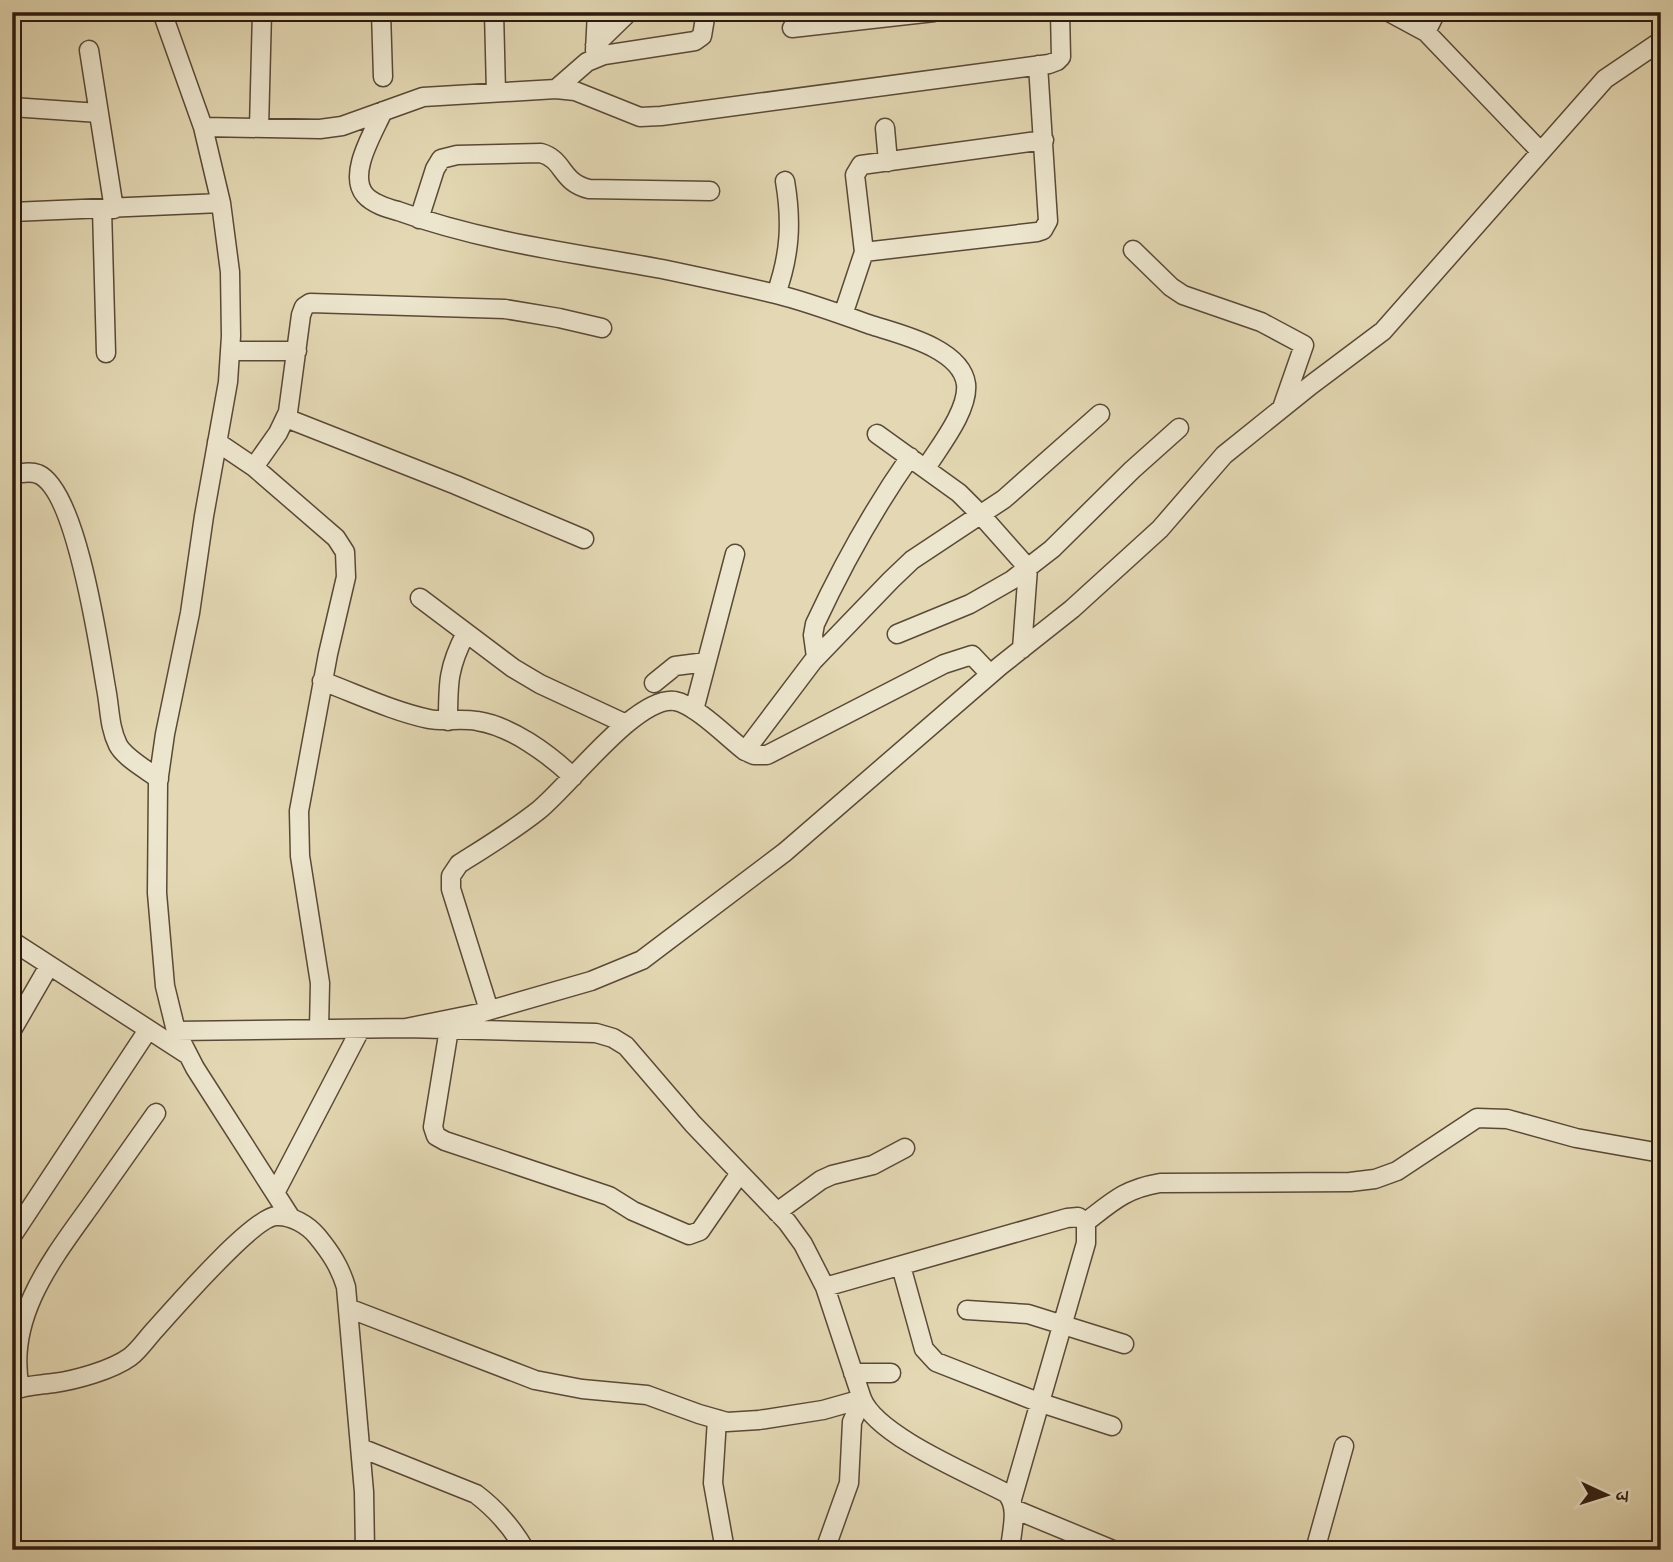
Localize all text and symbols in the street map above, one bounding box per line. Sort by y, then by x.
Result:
north arrow [1572,1460,1642,1530]
text: उ [1610,1488,1635,1503]

